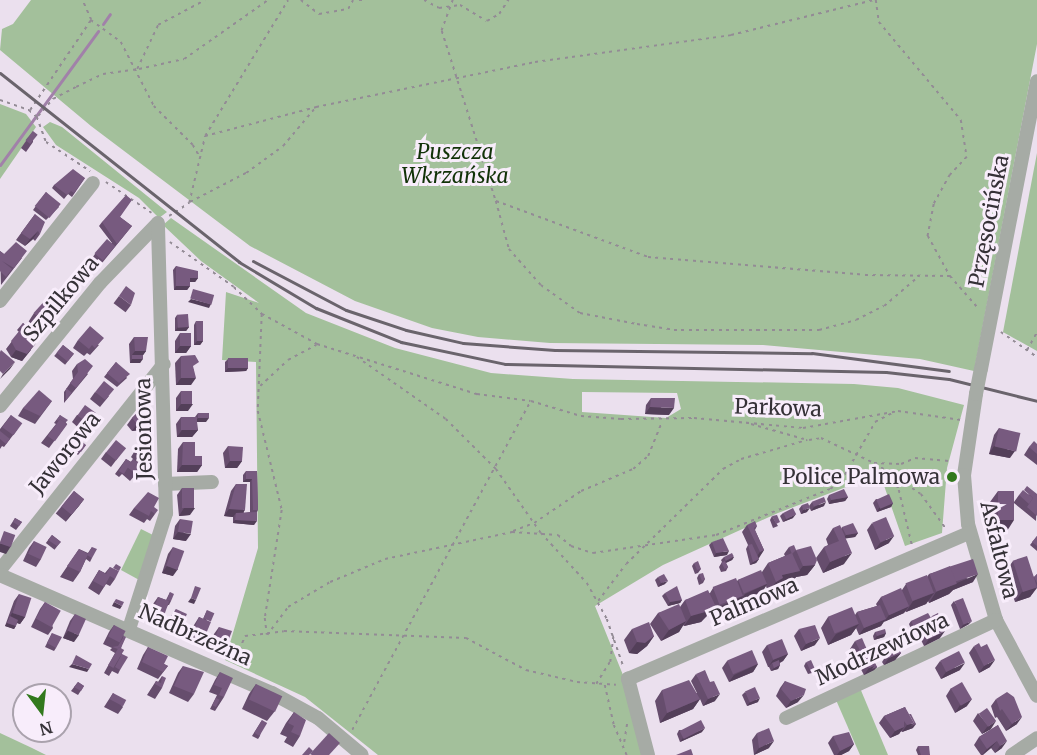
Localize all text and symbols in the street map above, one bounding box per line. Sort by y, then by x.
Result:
park label: Puszcza Wkrzańska [401,139,509,189]
street label: Przęsocińska [964,153,1014,289]
street label: Szpilkowa [18,251,104,347]
street label: Jesionowa [131,378,157,480]
street label: Parkowa [734,394,822,422]
street label: Jaworowa [24,407,106,499]
place label: Police Palmowa [782,464,940,490]
marker: Police Palmowa [945,470,959,484]
street label: Asfaltowa [975,499,1023,601]
street label: Palmowa [706,572,802,632]
street label: Nadbrzeżna [135,599,255,671]
street label: Modrzewiowa [812,607,952,691]
north arrow [12,683,72,743]
text: N [37,717,55,740]

